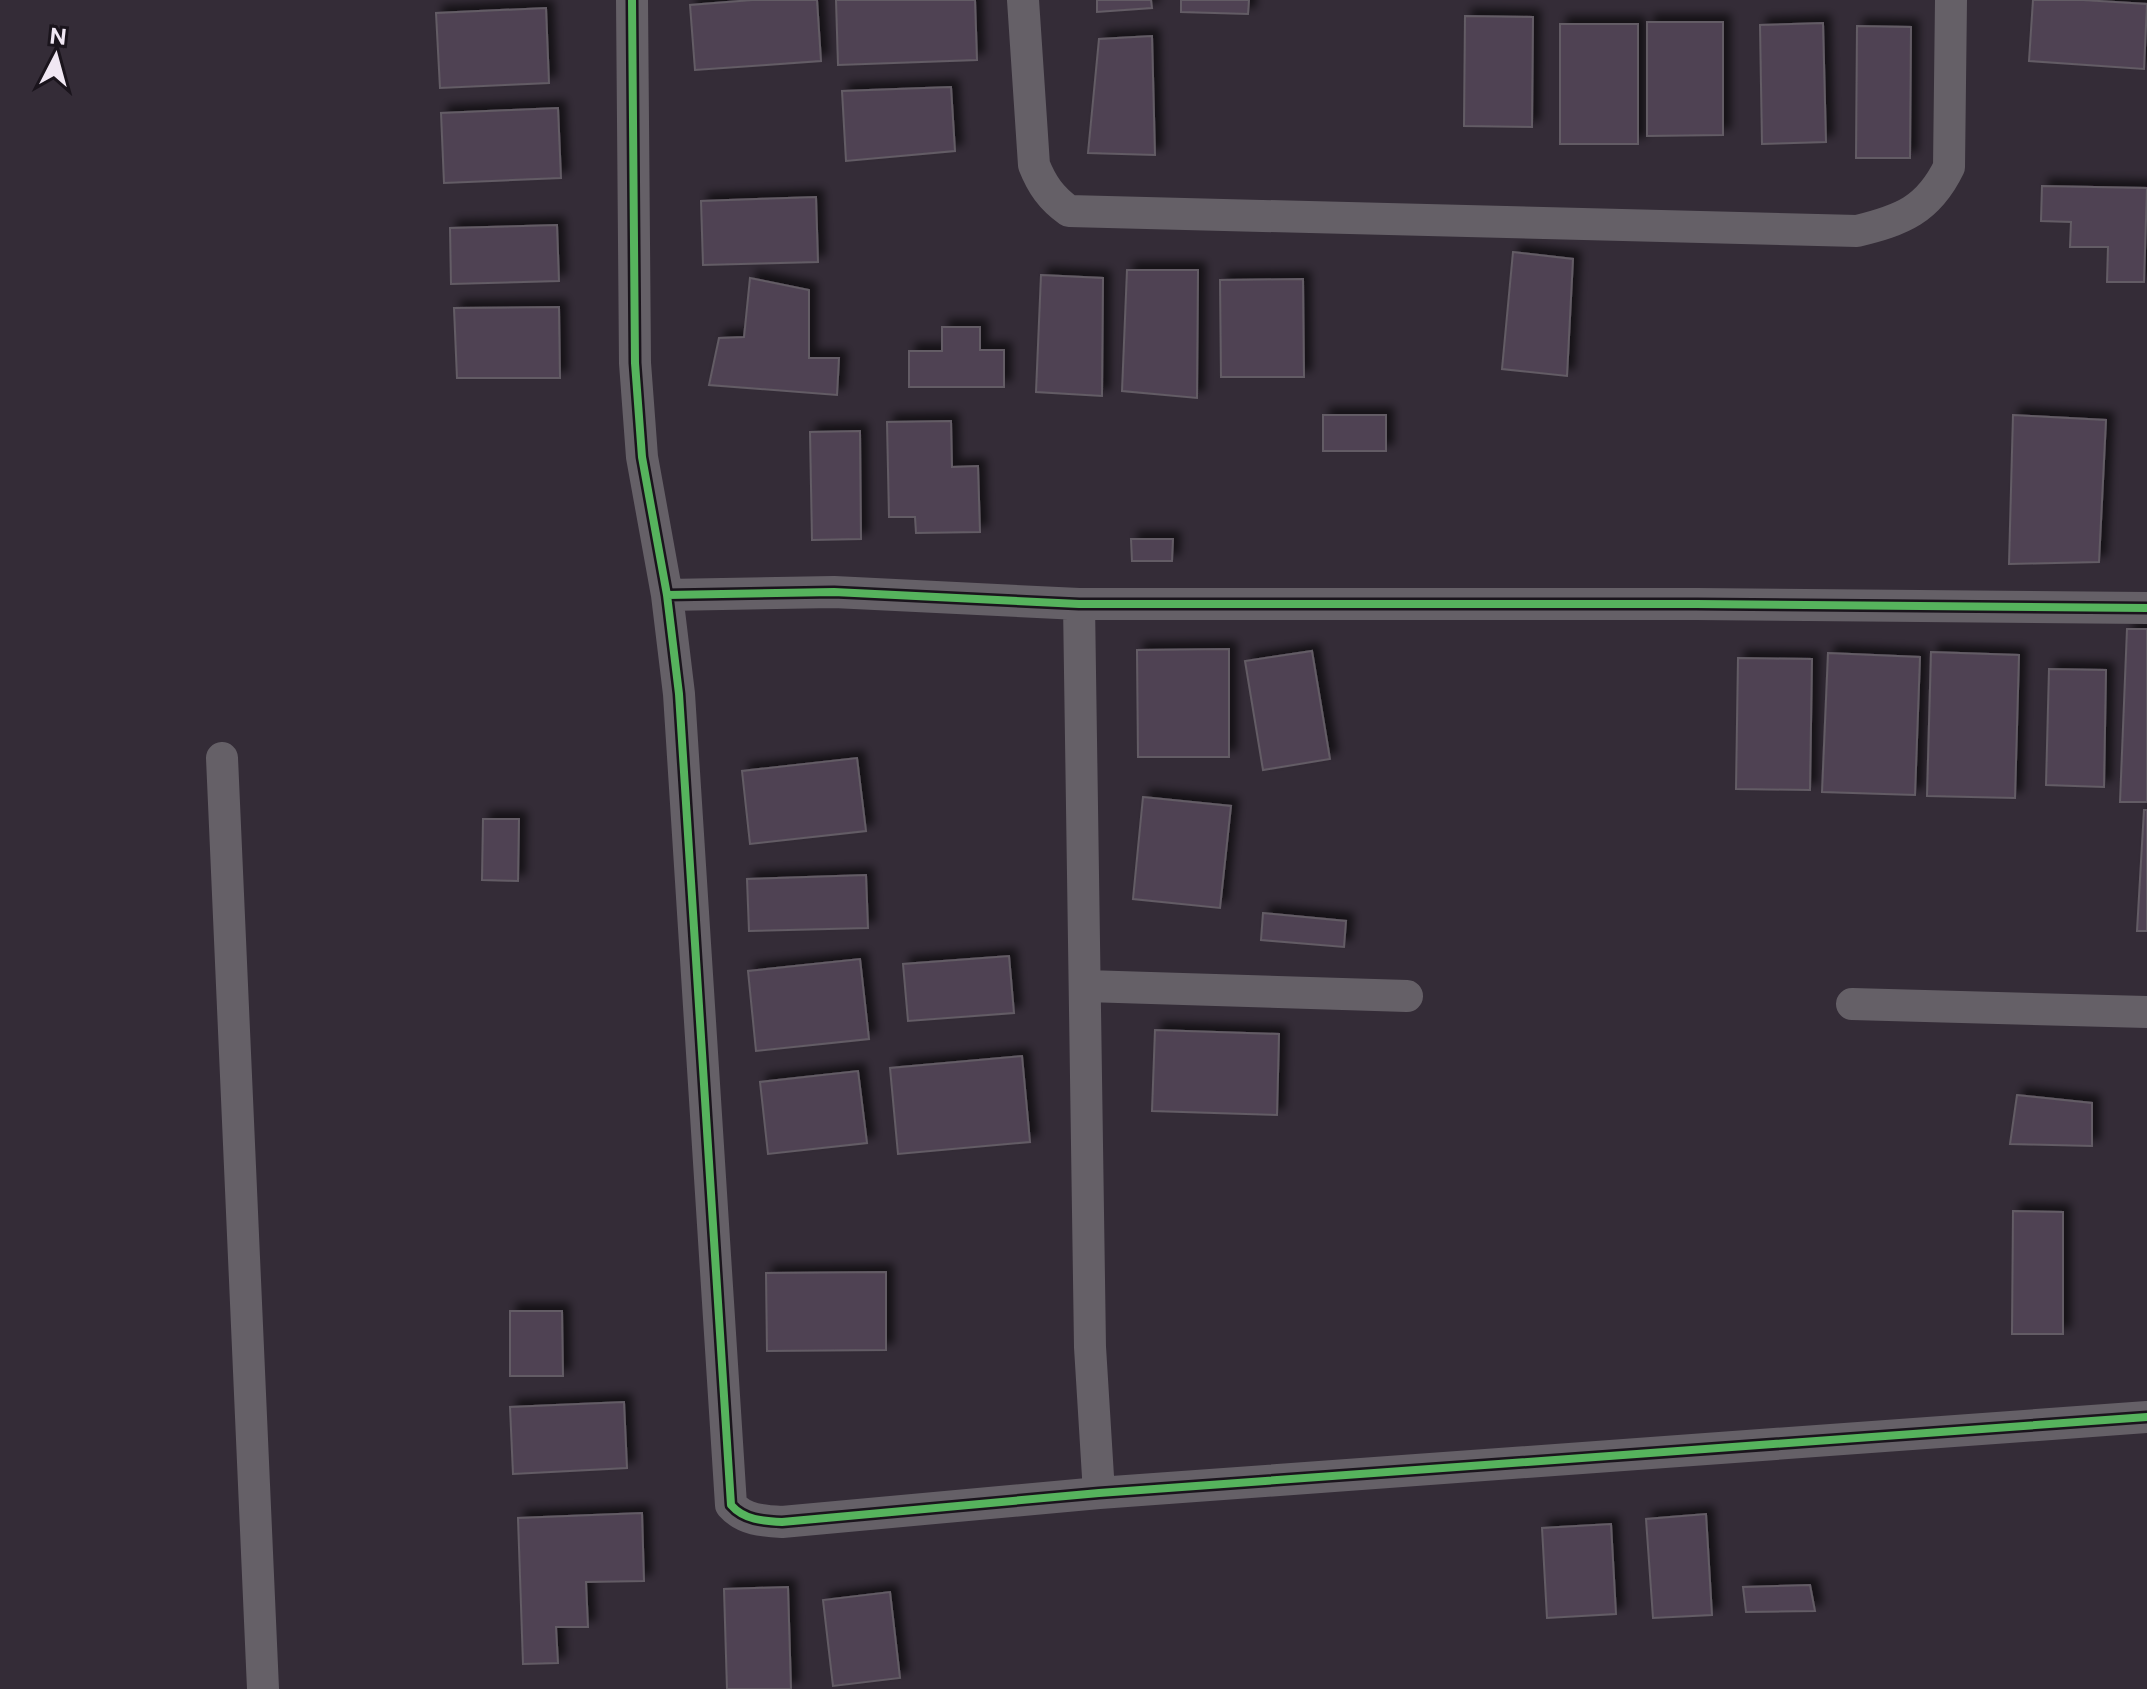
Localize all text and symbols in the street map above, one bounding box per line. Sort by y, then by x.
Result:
north arrow [16,16,96,96]
text: N [48,22,68,50]

